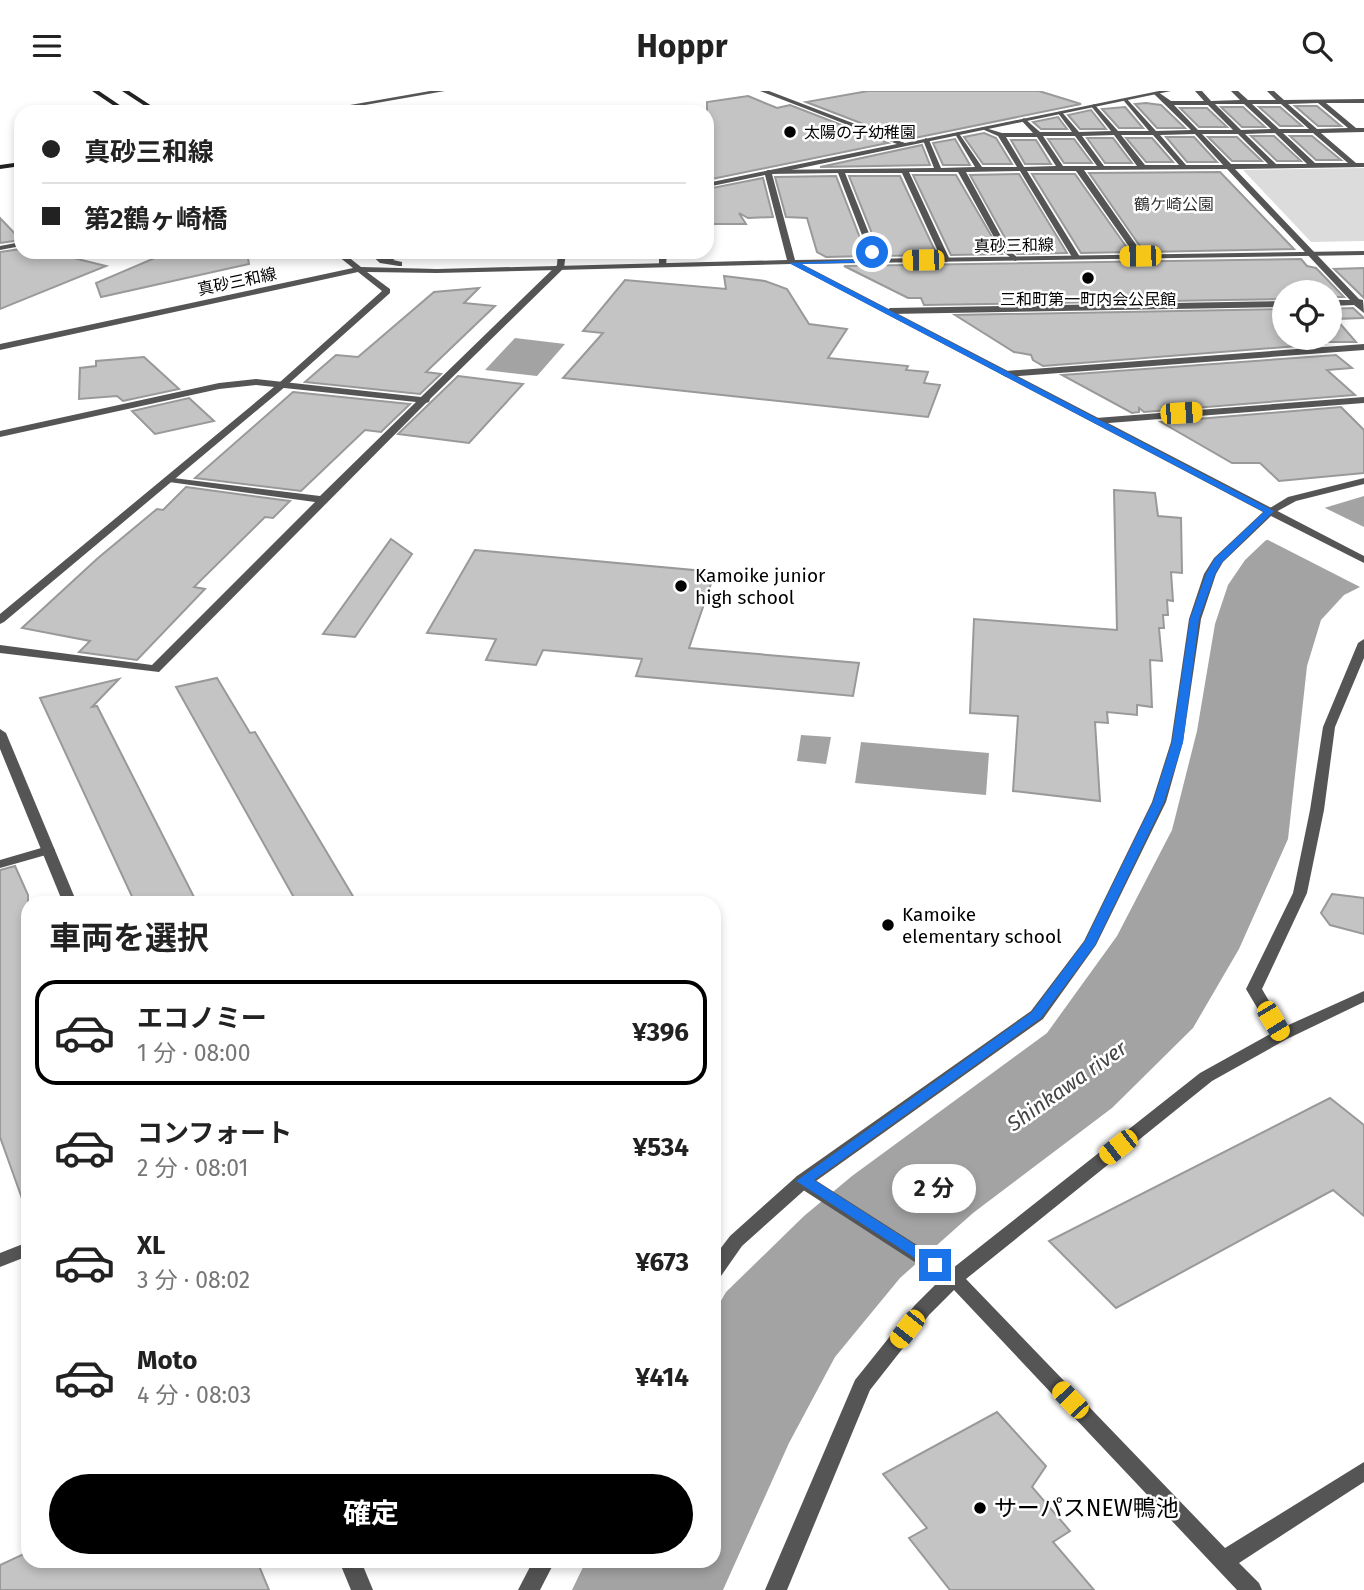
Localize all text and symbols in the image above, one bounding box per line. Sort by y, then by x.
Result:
icon: menu [28,27,66,65]
text: Hoppr [636,27,728,65]
icon: search [1298,27,1336,65]
place label: 太陽の子幼稚園 [804,123,916,142]
marker: 太陽の子幼稚園 [782,124,798,140]
text: 真砂三和線 [84,137,214,168]
park label: 鶴ケ崎公園 [1134,195,1214,214]
text: 第2鶴ヶ崎橋 [84,204,227,235]
street label: 真砂三和線 [974,235,1054,256]
route start [856,236,888,268]
car [1119,245,1162,267]
car [902,249,945,271]
street label: 真砂三和線 [196,264,278,299]
marker: 三和町第一町内会公民館 [1080,270,1096,286]
map controls [1272,280,1342,350]
button: locate [1272,280,1342,350]
place label: 三和町第一町内会公民館 [1000,290,1176,309]
car [1160,401,1203,425]
place label: Kamoike junior high school [695,564,826,609]
marker: Kamoike junior high school [673,578,689,594]
place label: Kamoike elementary school [902,903,1062,948]
marker: Kamoike elementary school [880,917,896,933]
text: 車両を選択 [49,919,209,957]
car [1254,998,1293,1044]
icon: car [53,1001,116,1064]
text: エコノミー [137,1003,267,1034]
text: ¥396 [632,1017,689,1048]
water label: Shinkawa river [1001,1035,1133,1137]
text: 1 分 · 08:00 [137,1039,250,1067]
icon: car [53,1116,116,1179]
text: コンフォート [137,1118,292,1149]
car [1095,1126,1142,1168]
text: ¥534 [633,1132,689,1163]
text: 2 分 · 08:01 [137,1154,248,1182]
callout: 2 分 [893,1163,977,1213]
text: 2 分 [914,1174,954,1202]
text: XL [137,1230,165,1261]
icon: car [53,1231,116,1294]
text: ¥673 [635,1247,689,1278]
route end [919,1249,951,1281]
text: 3 分 · 08:02 [137,1266,250,1294]
car [886,1306,929,1352]
text: Moto [137,1345,197,1376]
icon: car [53,1346,116,1409]
text: ¥414 [635,1362,689,1393]
car [1048,1378,1093,1422]
text: 4 分 · 08:03 [137,1381,251,1409]
button: 確定 [49,1474,693,1554]
place label: サーパスNEW鴨池 [994,1494,1179,1522]
marker: サーパスNEW鴨池 [972,1500,988,1516]

